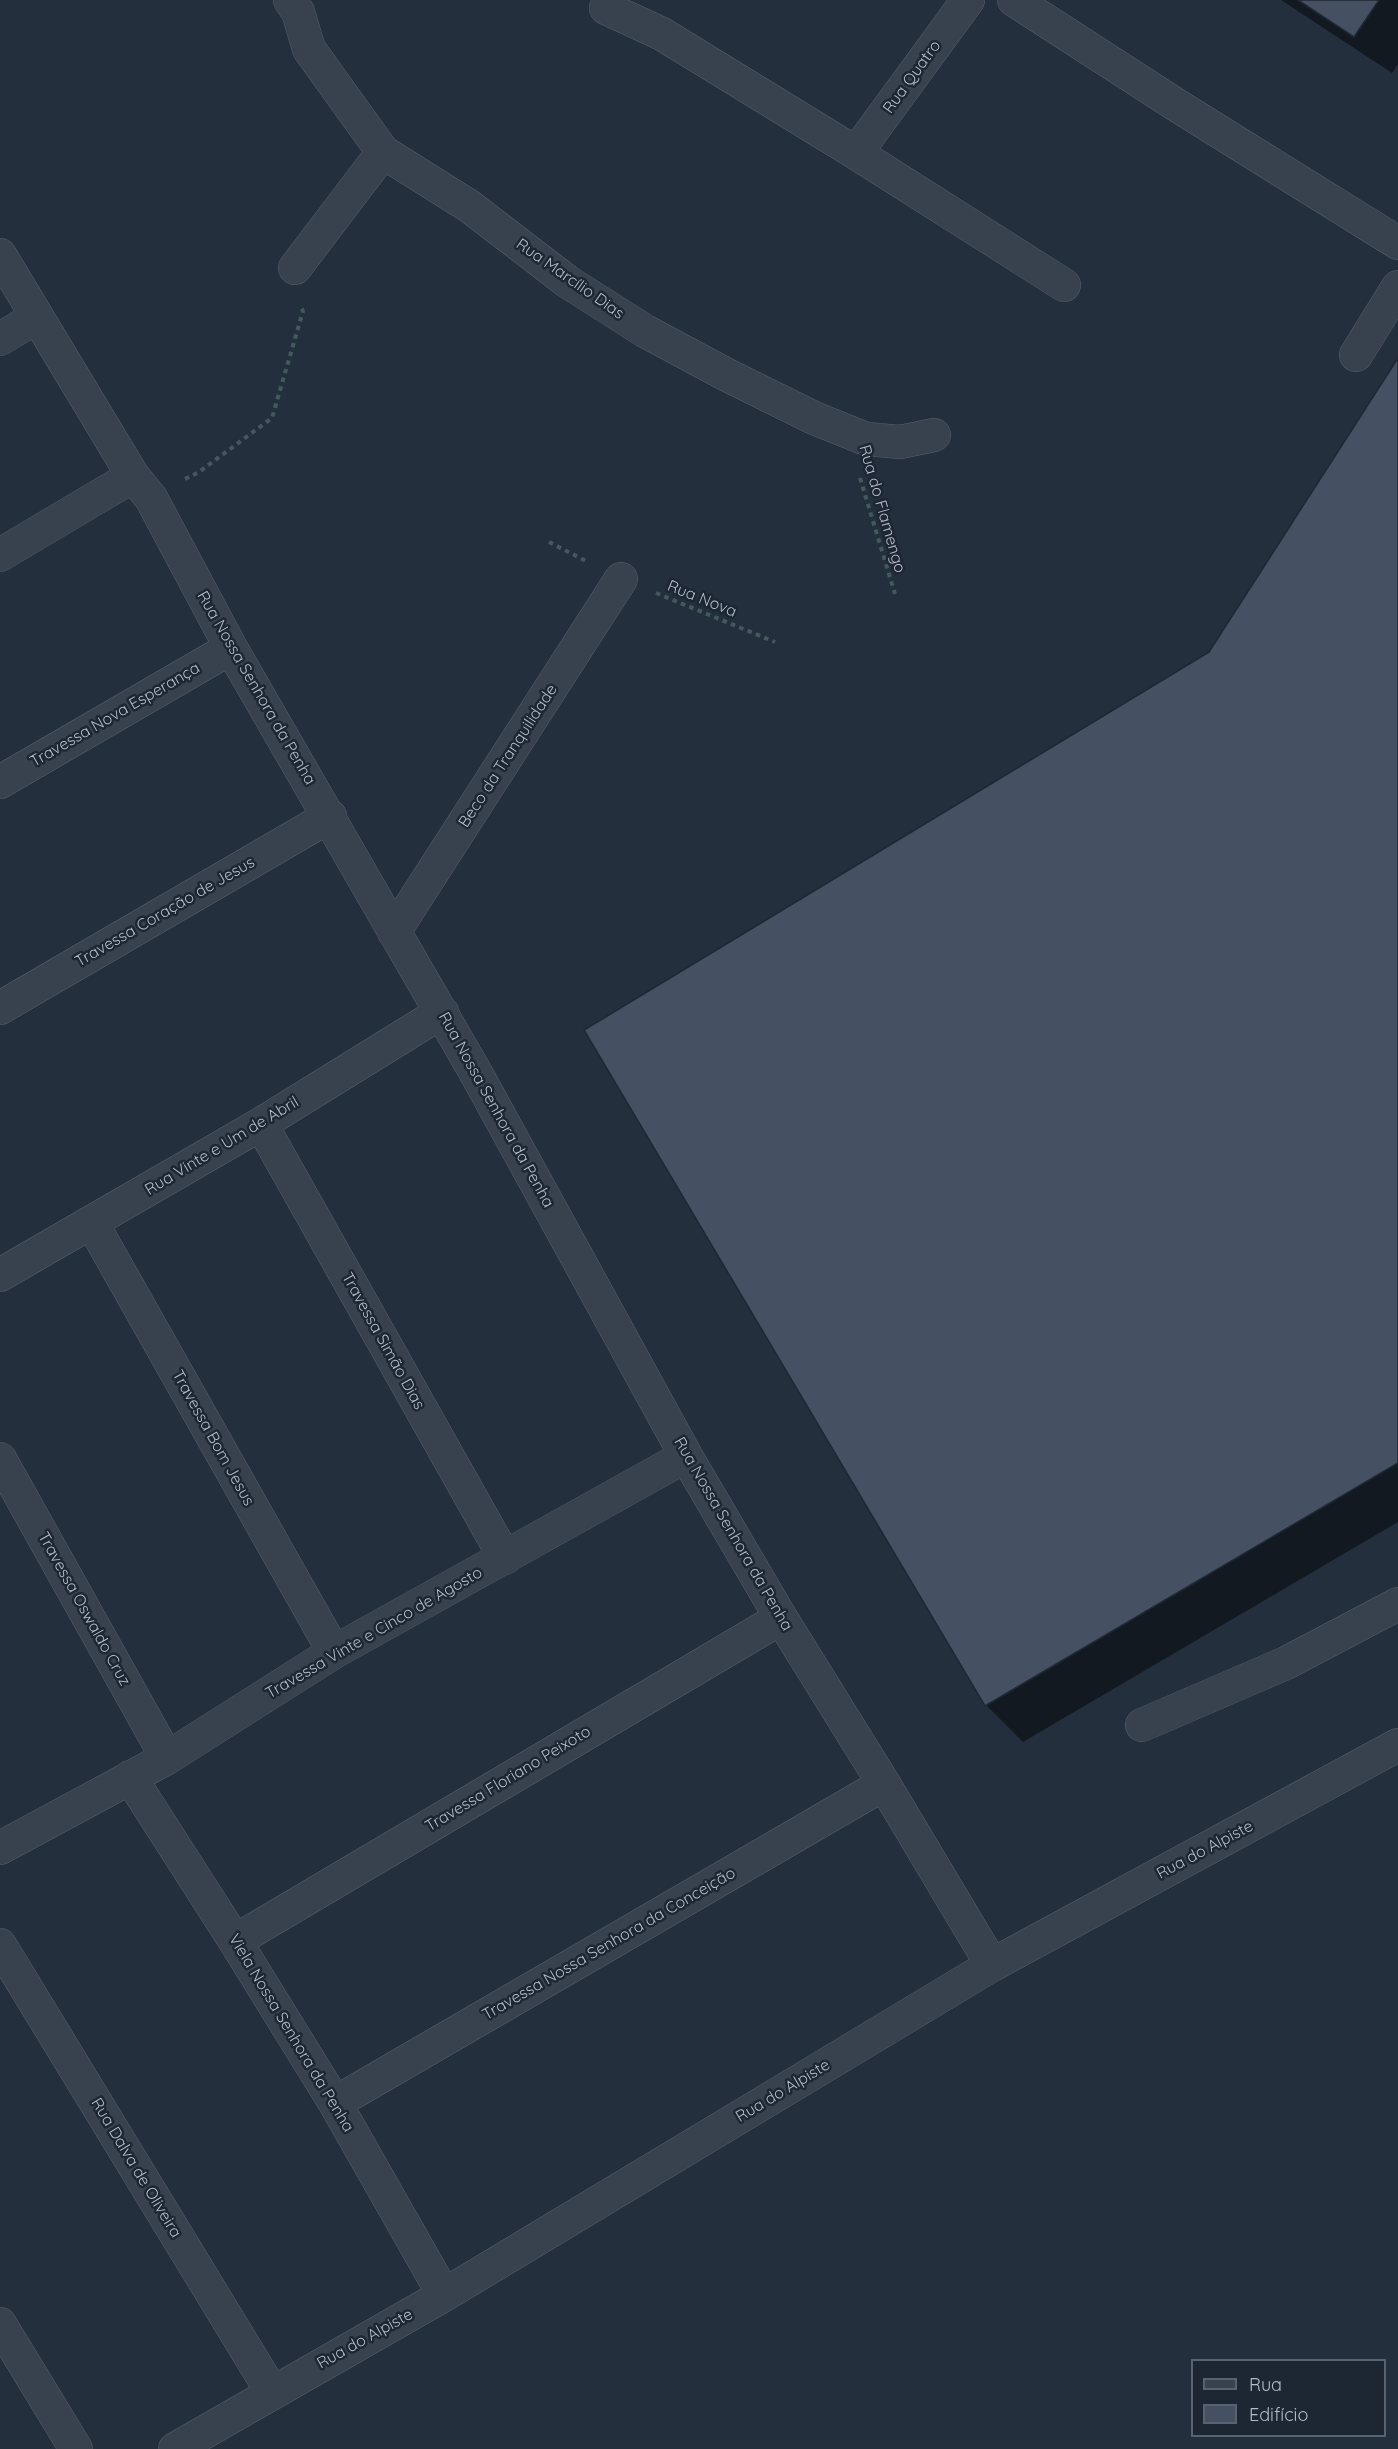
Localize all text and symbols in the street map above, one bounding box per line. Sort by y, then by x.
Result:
street label: Rua Quatro [879,37,945,117]
street label: Rua Marcílio Dias [512,235,628,323]
street label: Rua do Flamengo [855,443,909,575]
street label: Rua Nova [665,576,739,622]
street label: Rua Nossa Senhora da Penha [193,588,319,788]
street label: Travessa Nova Esperança [27,658,203,772]
street label: Beco da Tranquilidade [455,681,561,831]
street label: Travessa Coração de Jesus [72,853,258,971]
street label: Rua Nossa Senhora da Penha [434,1009,558,1211]
street label: Rua Vinte e Um de Abril [142,1092,302,1200]
street label: Travessa Simão Dias [337,1269,429,1413]
street label: Travessa Bom Jesus [168,1367,258,1509]
street label: Rua Nossa Senhora da Penha [670,1434,796,1634]
street label: Travessa Oswaldo Cruz [34,1529,134,1689]
street label: Travessa Vinte e Cinco de Agosto [262,1563,486,1703]
street label: Travessa Floriano Peixoto [422,1722,594,1836]
street label: Rua do Alpiste [1153,1817,1257,1883]
street label: Travessa Nossa Senhora da Conceição [479,1863,739,2025]
street label: Viela Nossa Senhora da Penha [224,1930,358,2136]
street label: Rua do Alpiste [732,2055,834,2127]
street label: Rua Dalva de Oliveira [87,2095,185,2241]
street label: Rua do Alpiste [314,2305,416,2373]
legend [1191,2359,1386,2437]
text: Rua [1249,2373,1282,2396]
text: Edifício [1249,2403,1308,2426]

